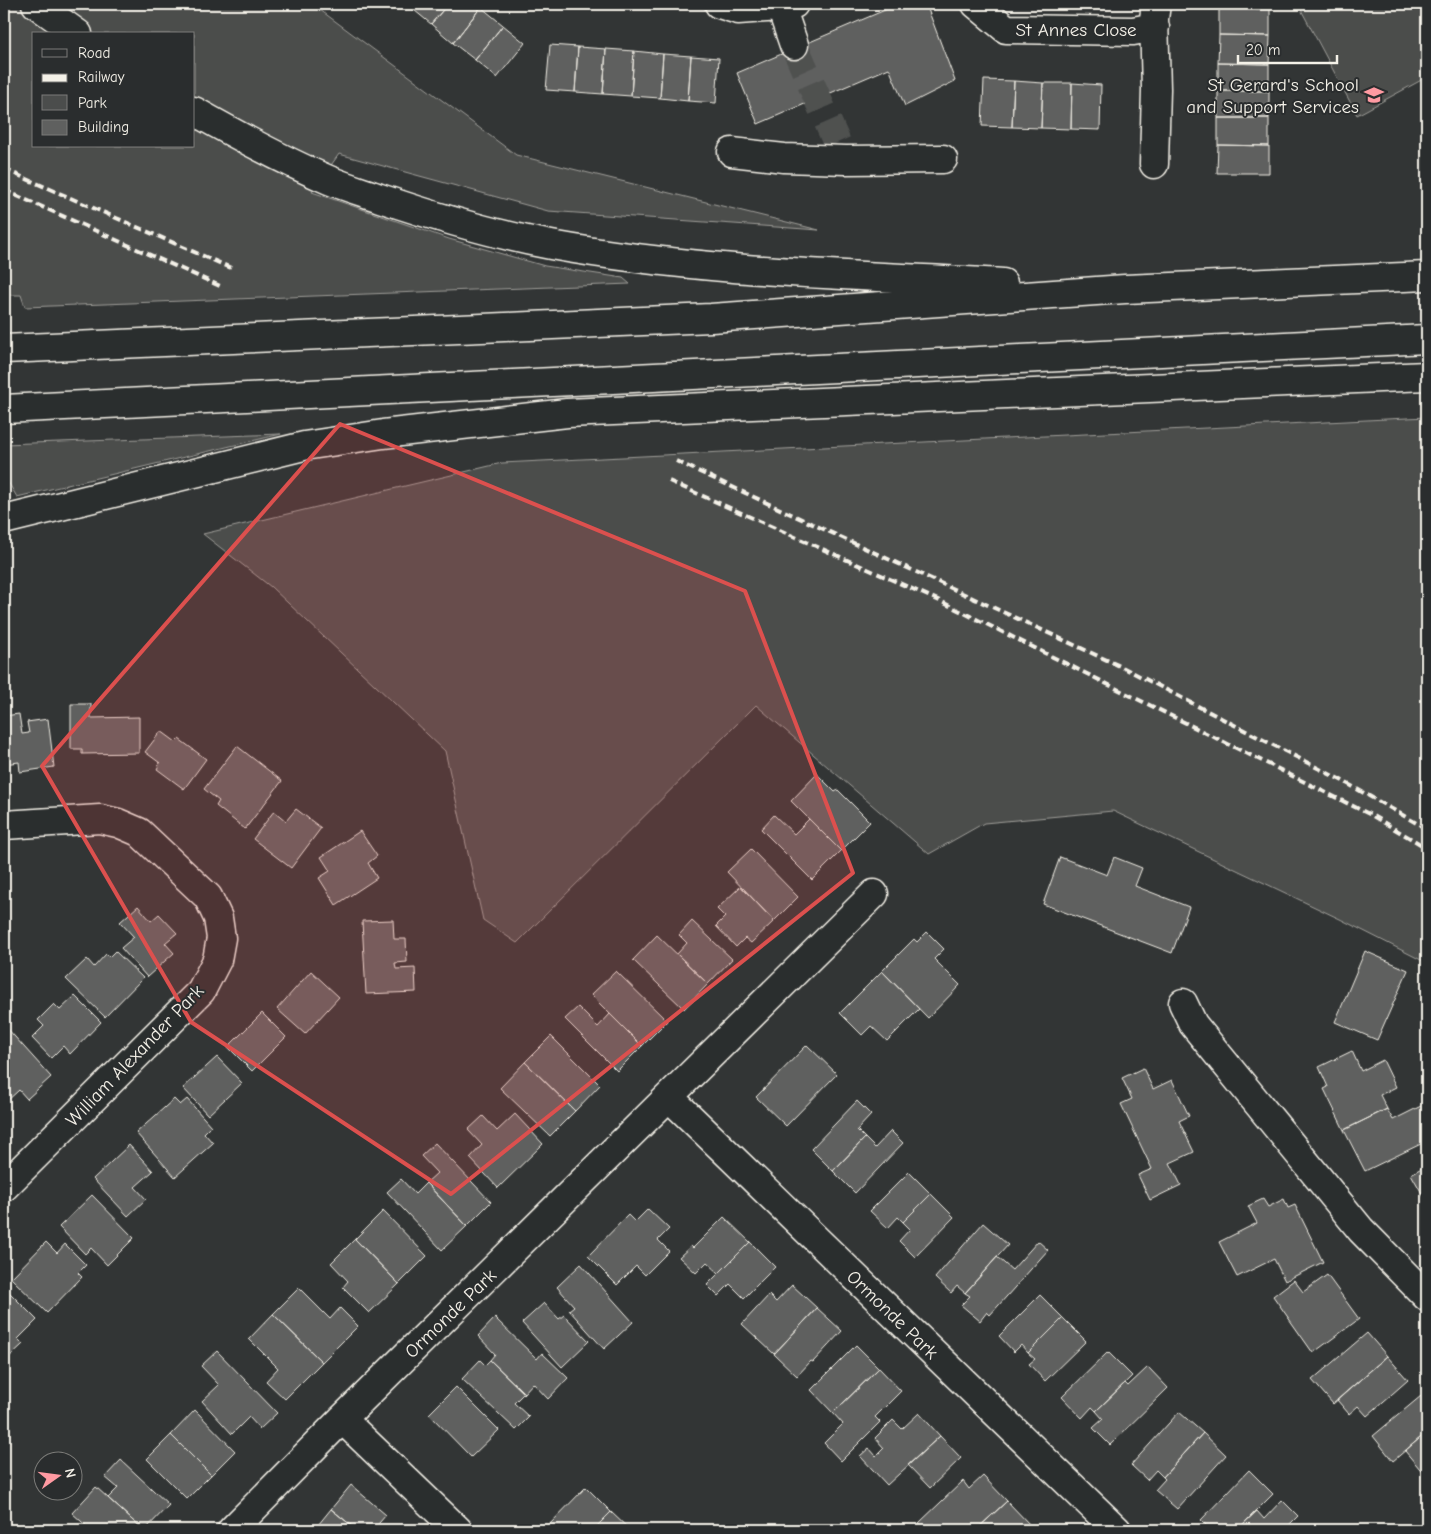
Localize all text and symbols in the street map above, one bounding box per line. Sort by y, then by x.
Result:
street label: St Annes Close [1015,19,1137,41]
legend [32,32,195,148]
scale bar [1238,32,1337,64]
text: 20 m [1246,41,1280,59]
text: Road [78,44,110,62]
text: Railway [78,68,125,86]
place label: St Gerard's School and Support Services [1186,74,1359,118]
school or university icon: St Gerard's School and Support Services [1363,84,1385,106]
text: Park [78,94,107,112]
text: Building [78,118,129,136]
street label: William Alexander Park [61,980,209,1131]
street label: Ormonde Park [400,1264,501,1363]
street label: Ormonde Park [842,1266,943,1364]
north arrow [32,1452,82,1502]
text: N [61,1466,79,1479]

